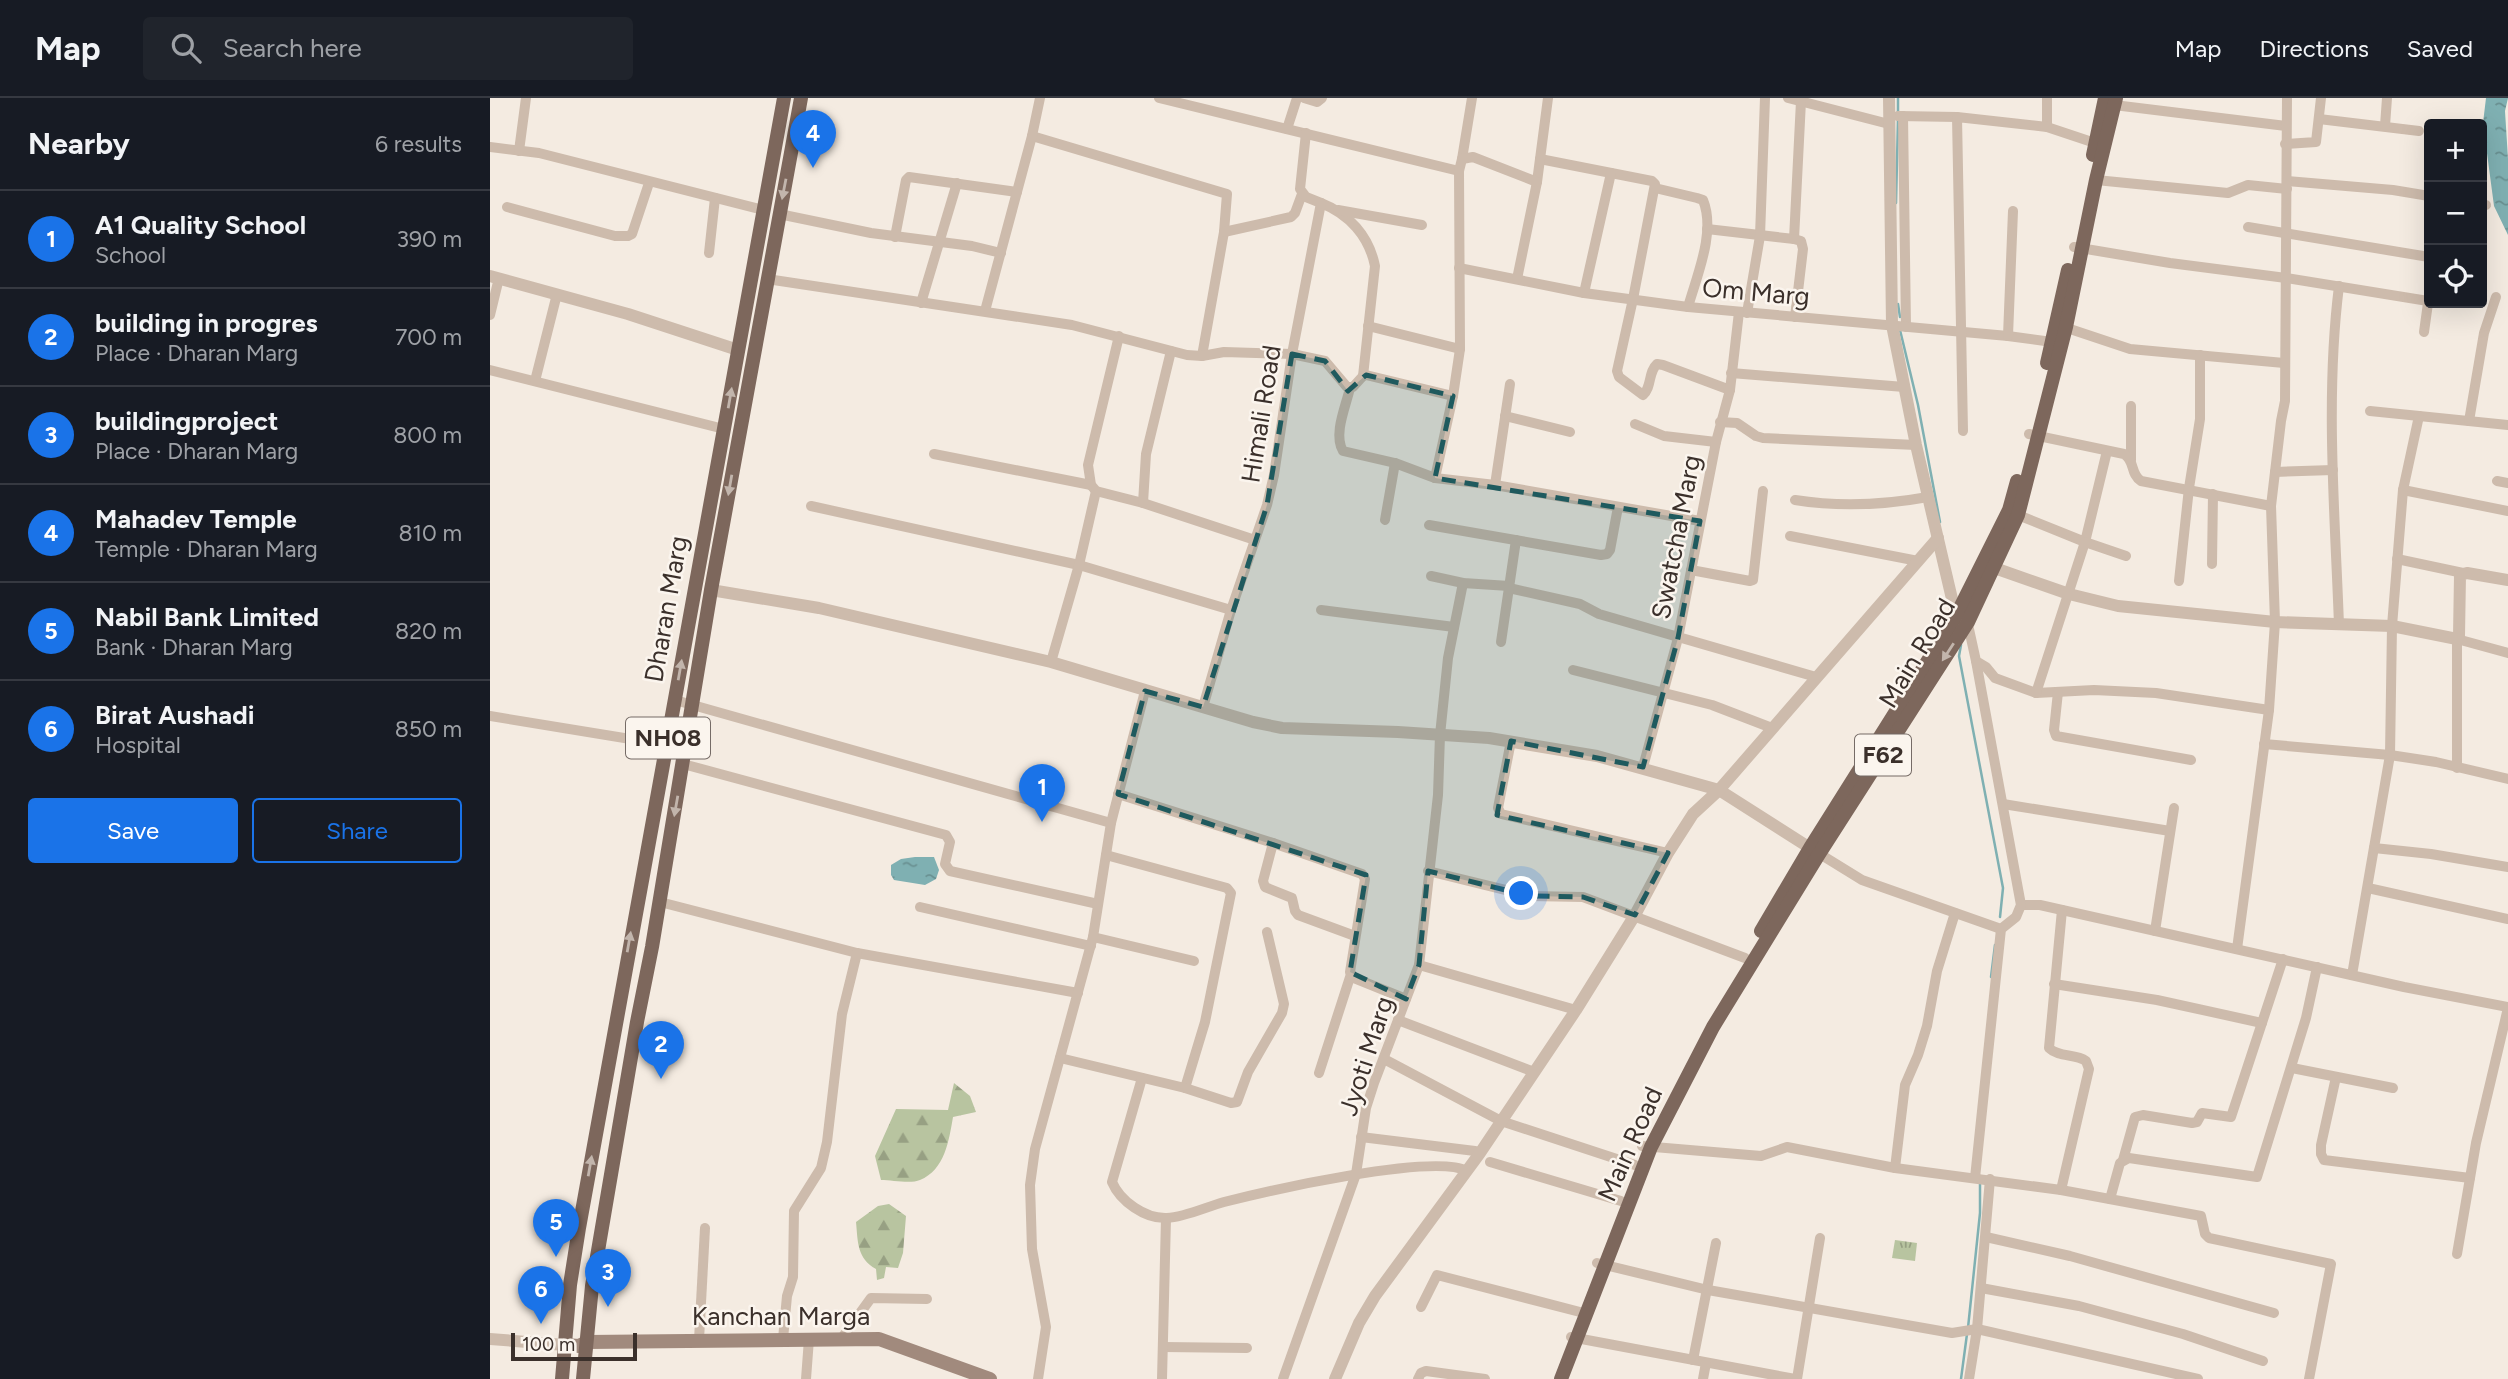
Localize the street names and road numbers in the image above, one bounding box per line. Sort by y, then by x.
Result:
street label: Om Marg [1701,271,1811,313]
street label: Himali Road [1234,343,1288,485]
street label: Swatcha Marg [1644,452,1708,622]
street label: Dharan Marg [637,533,695,685]
street label: Main Road [1872,592,1962,714]
road number: NH08 [626,718,710,758]
road number: F62 [1855,734,1911,776]
street label: Jyoti Marg [1332,992,1400,1120]
street label: Main Road [1591,1082,1669,1206]
street label: Kanchan Marga [692,1300,870,1332]

